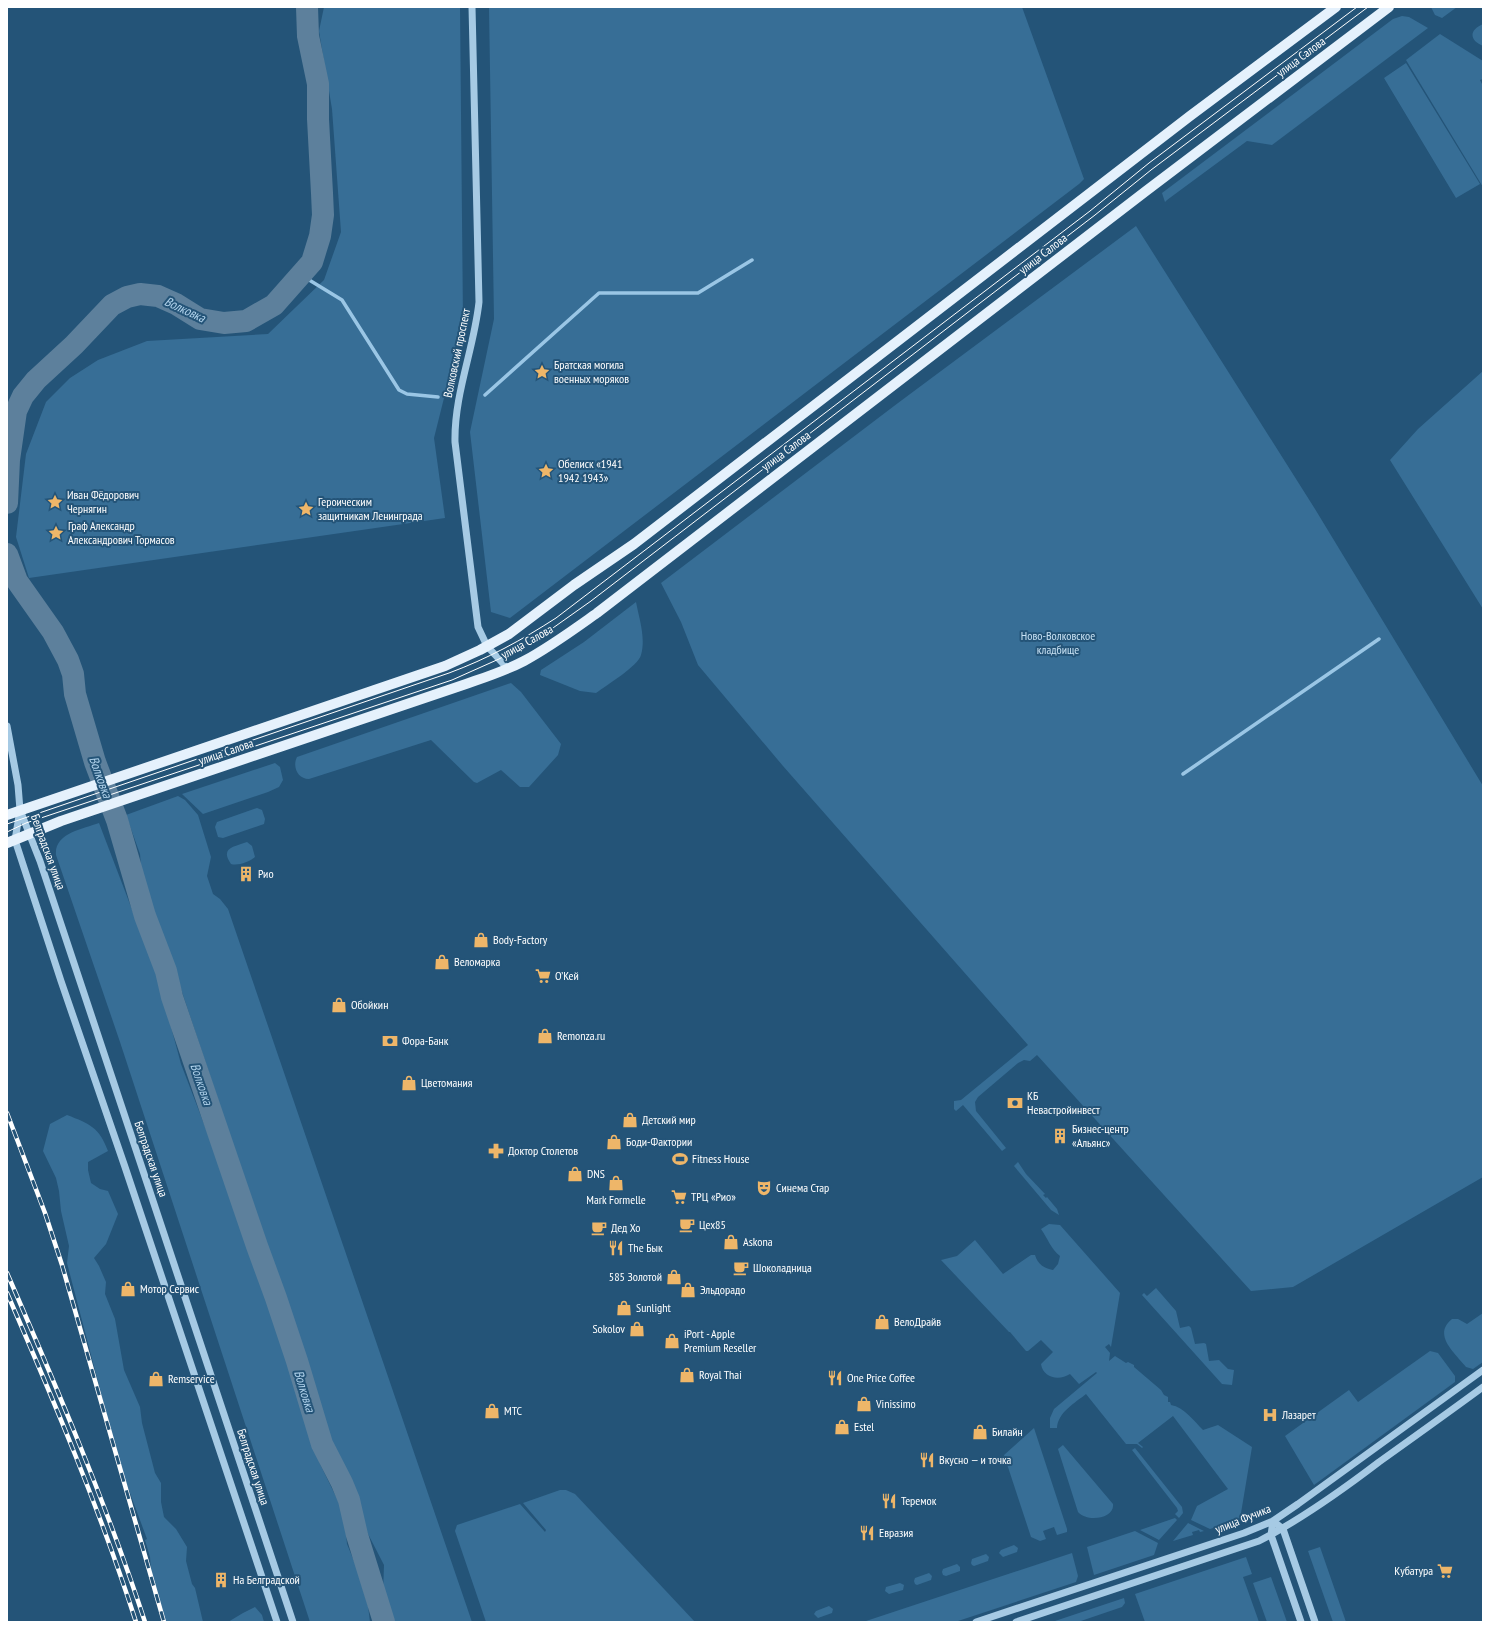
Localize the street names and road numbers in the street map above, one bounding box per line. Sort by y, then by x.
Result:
street label: улица Салова [1273,33,1328,80]
street label: улица Салова [1016,230,1070,277]
street label: Волковский проспект [440,307,473,399]
street label: улица Салова [758,427,813,474]
street label: улица Салова [498,621,556,662]
street label: улица Салова [196,735,255,768]
street label: Белградская улица [28,812,69,892]
street label: Белградская улица [131,1119,172,1199]
street label: Белградская улица [234,1427,273,1507]
street label: улица Фучика [1213,1501,1273,1536]

